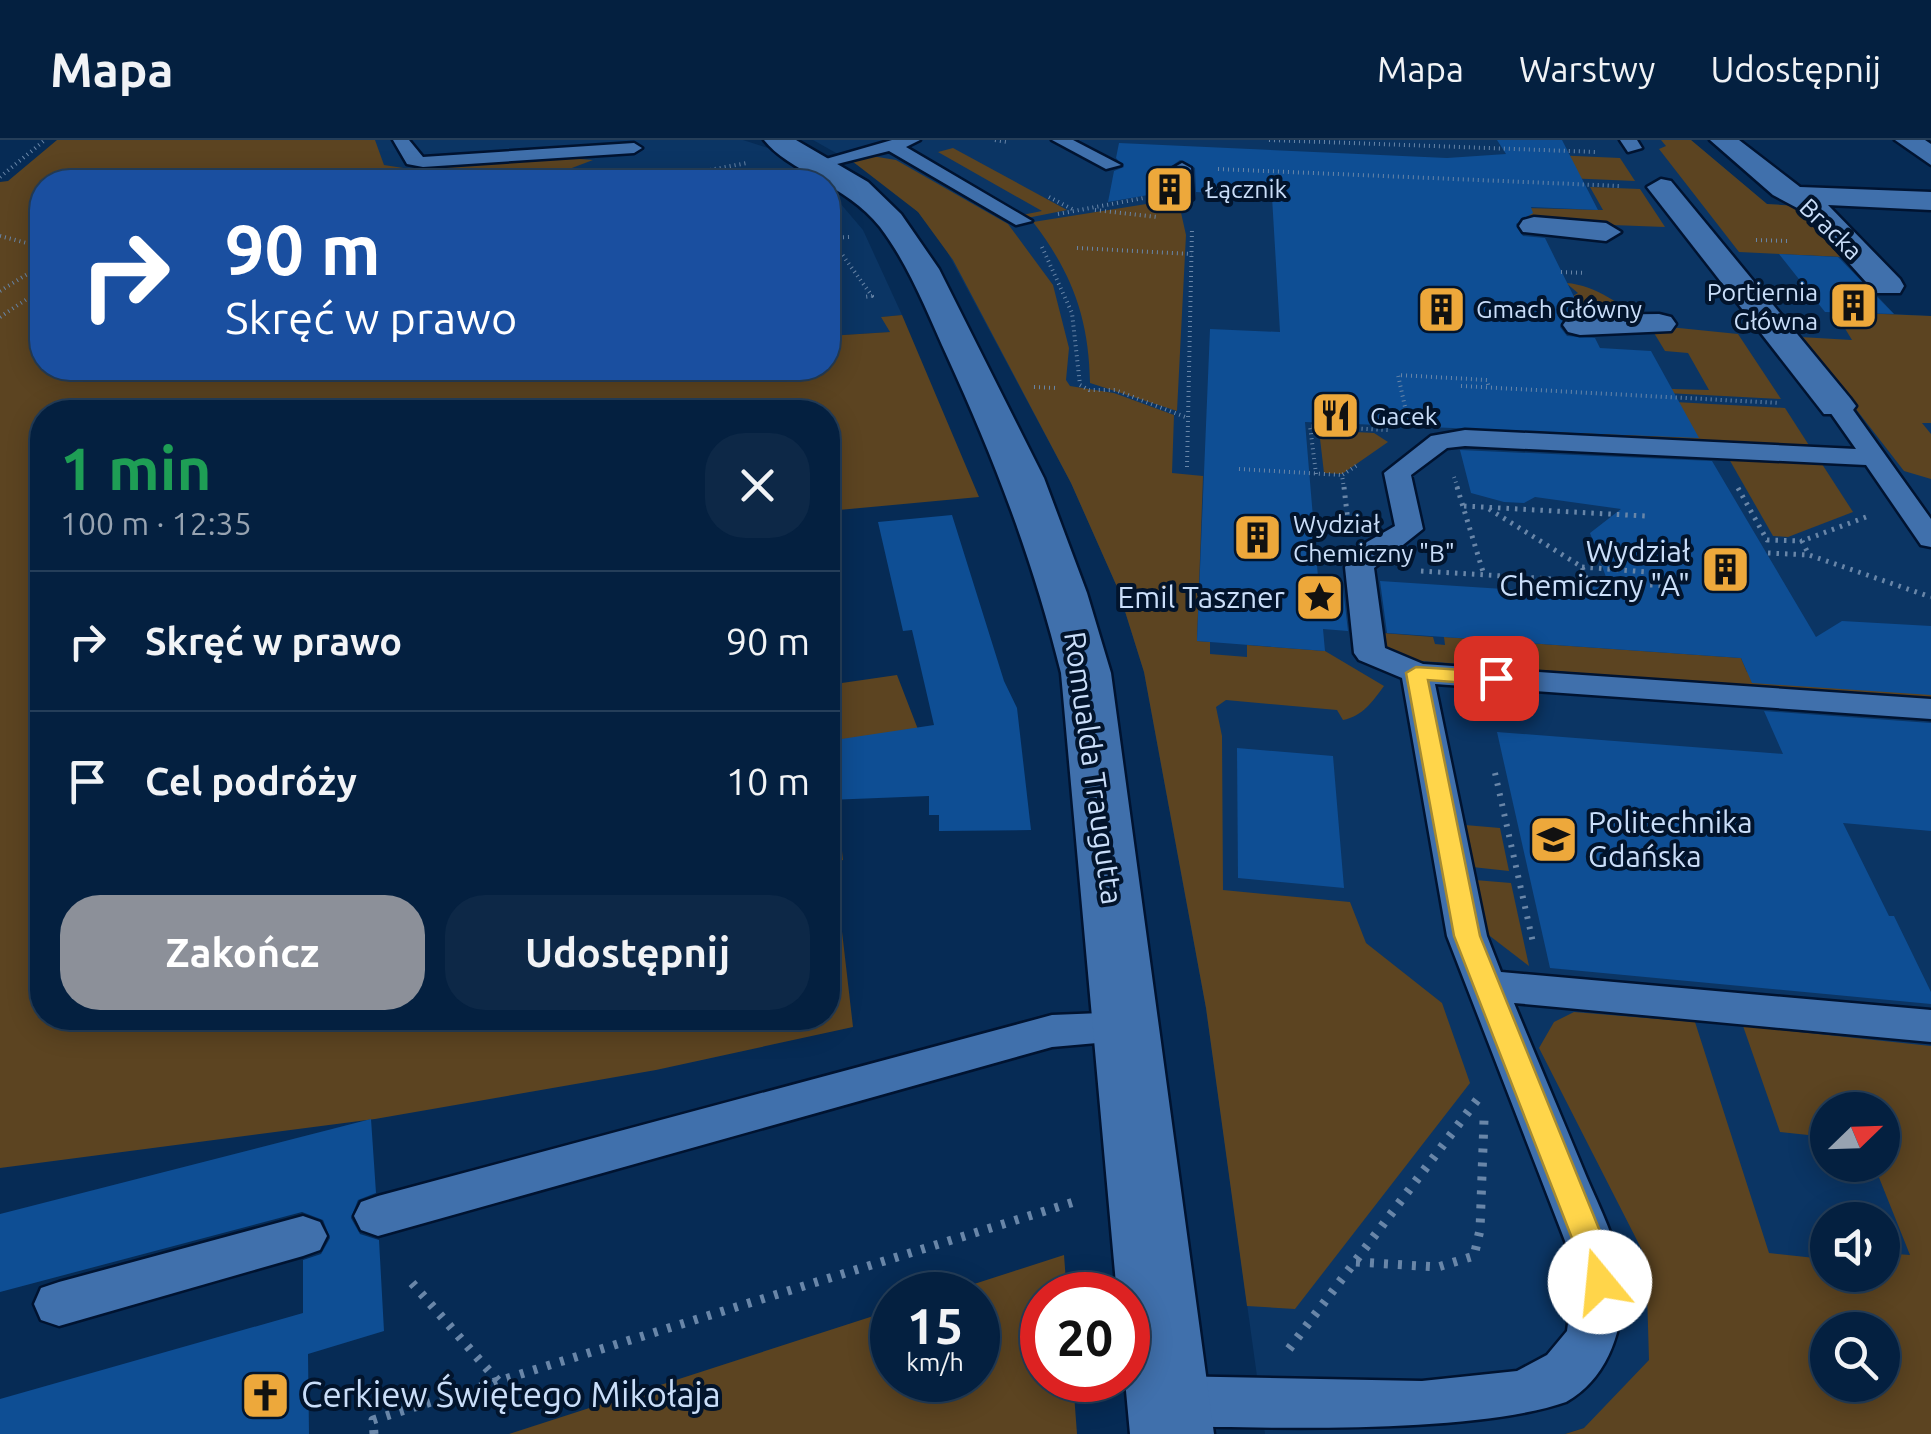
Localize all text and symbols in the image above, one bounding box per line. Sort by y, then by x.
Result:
text: Mapa [50,42,174,96]
text: Mapa [1377,49,1464,89]
text: Warstwy [1519,49,1655,89]
text: Udostępnij [1710,49,1881,89]
building icon: Łącznik [1144,163,1196,215]
place label: Łącznik [1205,175,1287,203]
street label: Bracka [1794,193,1868,265]
icon: right [60,210,190,340]
text: 90 m [225,210,381,288]
place label: Portiernia Główna [1707,278,1818,335]
building icon: Portiernia Główna [1827,280,1879,332]
building icon: Gmach Główny [1415,283,1467,335]
text: Skręć w prawo [225,292,517,343]
place label: Gmach Główny [1476,295,1642,323]
restaurant icon: Gacek [1309,390,1361,442]
place label: Gacek [1370,402,1438,430]
button: close [705,433,810,538]
text: 1 min [60,434,212,501]
text: 100 m · 12:35 [60,505,252,541]
place label: Wydział Chemiczny "B" [1293,510,1455,567]
building icon: Wydział Chemiczny "B" [1232,512,1284,564]
place label: Wydział Chemiczny "A" [1499,534,1690,602]
building icon: Wydział Chemiczny "A" [1699,543,1751,595]
place icon: Emil Taszner [1294,572,1346,624]
place label: Emil Taszner [1117,580,1286,614]
icon: right [60,614,115,669]
text: Skręć w prawo [145,620,402,662]
text: 90 m [726,620,810,662]
street label: Romualda Traugutta [1058,629,1130,906]
pin [1454,636,1539,721]
icon: arrive [1469,651,1524,706]
icon: arrive [60,754,115,809]
text: Cel podróży [145,760,357,802]
text: 10 m [726,760,810,802]
place label: Politechnika Gdańska [1588,805,1753,873]
school or university icon: Politechnika Gdańska [1527,814,1579,866]
button: Zakończ [60,895,425,1010]
button: Udostępnij [445,895,810,1010]
north arrow [1810,1092,1900,1182]
map controls [1810,1092,1900,1402]
button: sound [1810,1202,1900,1292]
position arrow [1548,1230,1652,1334]
speed limit sign: 20 [1020,1272,1150,1402]
text: 15 [907,1297,963,1353]
button: search [1810,1312,1900,1402]
text: km/h [906,1348,964,1376]
church icon: Cerkiew Świętego Mikołaja [240,1369,292,1421]
place label: Cerkiew Świętego Mikołaja [301,1373,721,1414]

